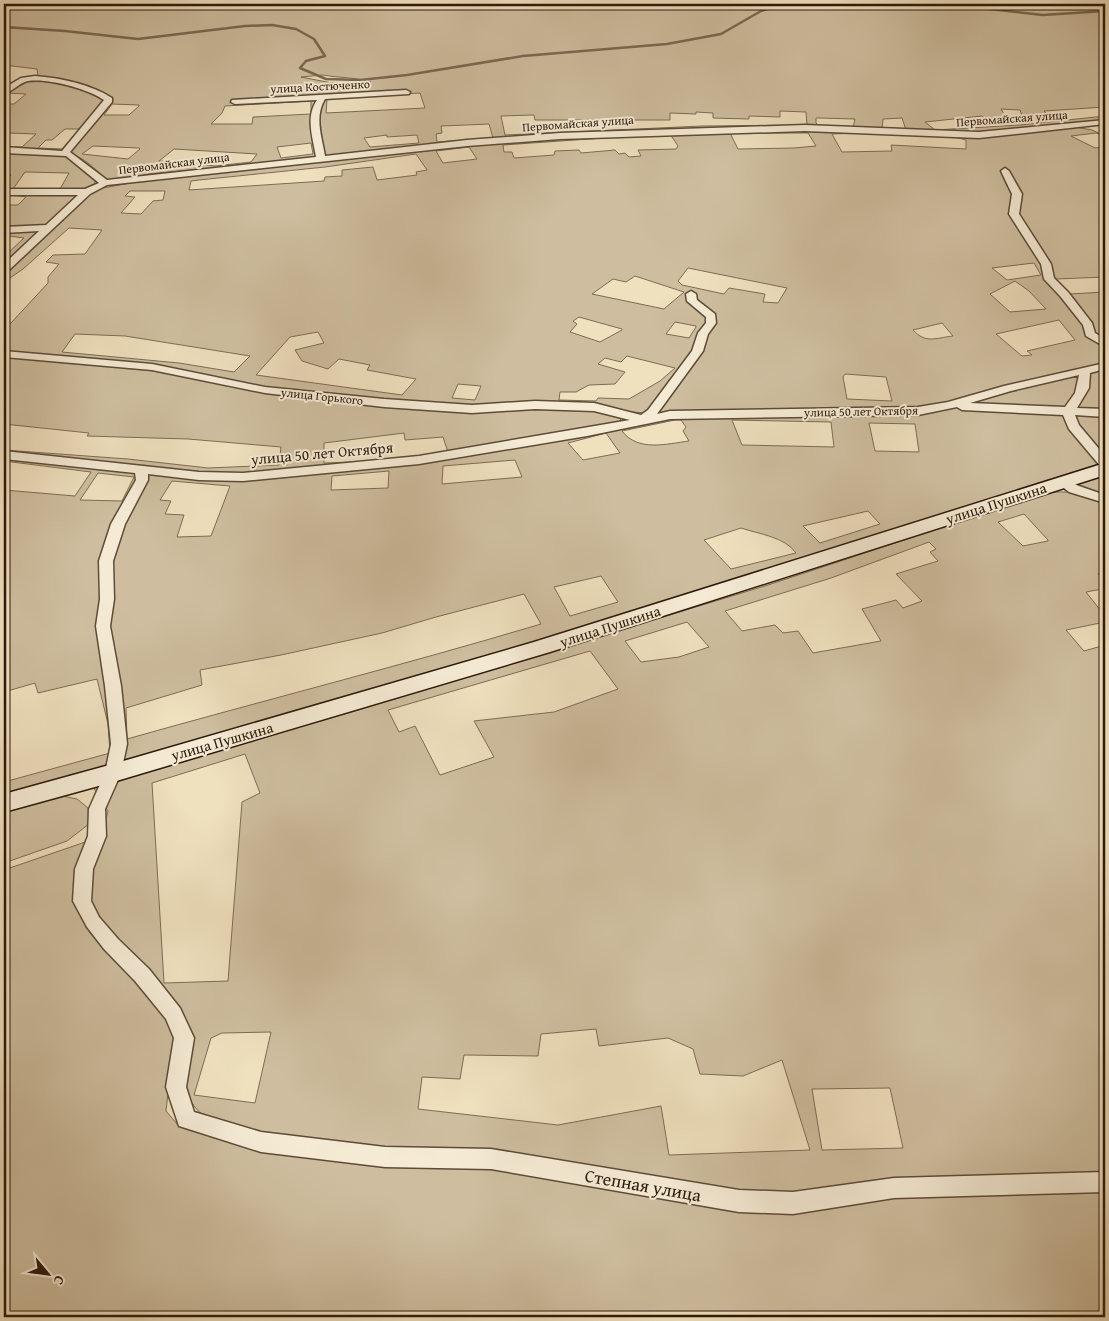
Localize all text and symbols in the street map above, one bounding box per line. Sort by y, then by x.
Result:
street label: улица Костюченко [269,75,370,97]
street label: Первомайская улица [956,106,1069,130]
street label: Первомайская улица [522,111,635,135]
street label: Первомайская улица [118,148,231,178]
street label: улица Горького [279,383,364,409]
street label: улица 50 лет Октября [803,402,918,421]
street label: улица 50 лет Октября [249,436,394,470]
street label: улица Пушкина [942,477,1050,530]
street label: улица Пушкина [556,600,664,653]
street label: улица Пушкина [168,716,276,766]
street label: Степная улица [583,1161,704,1209]
north arrow [22,1248,72,1298]
text: С [49,1272,70,1289]

